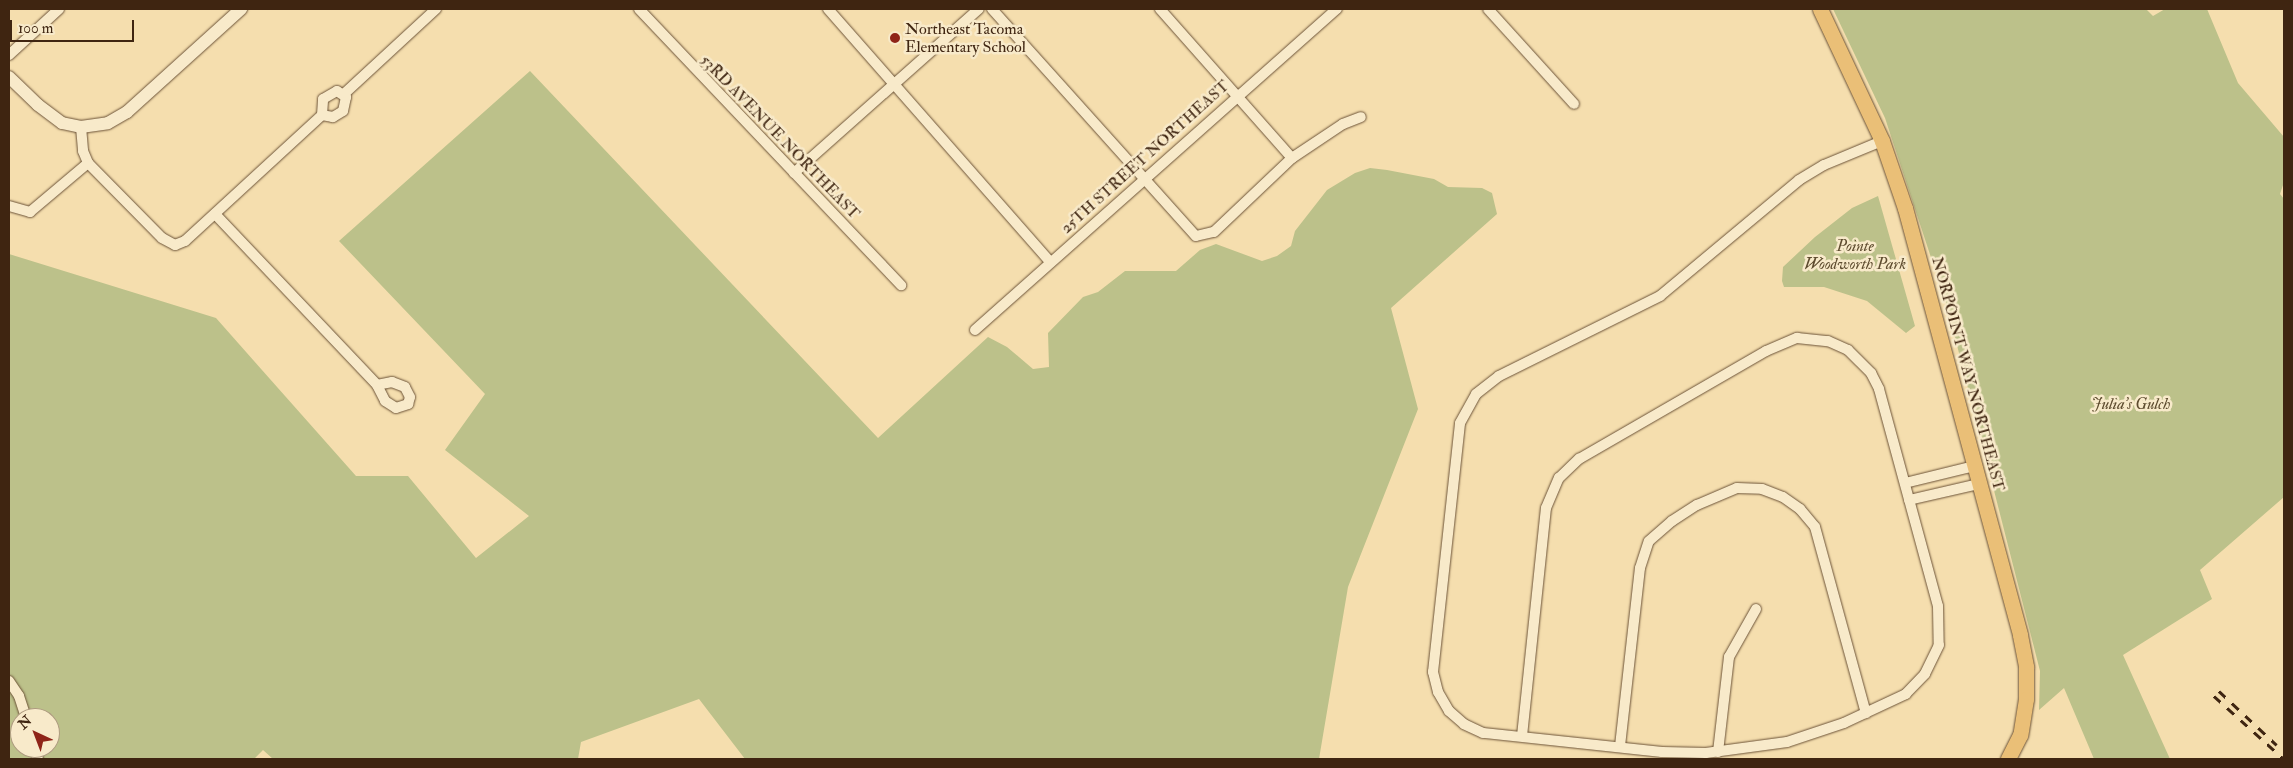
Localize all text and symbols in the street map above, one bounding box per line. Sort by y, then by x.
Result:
scale bar [12,10,136,42]
text: 100 m [18,19,53,38]
place label: Northeast Tacoma Elementary School [905,19,1026,57]
marker: Northeast Tacoma Elementary School [889,32,901,44]
street label: 53RD AVENUE NORTHEAST [696,51,864,223]
street label: 25TH STREET NORTHEAST [1057,76,1233,238]
park label: Pointe Woodworth Park [1804,236,1906,274]
street label: NORPOINT WAY NORTHEAST [1927,255,2009,493]
park label: Julia's Gulch [2092,394,2170,414]
north arrow [10,708,60,758]
text: N [15,712,35,733]

